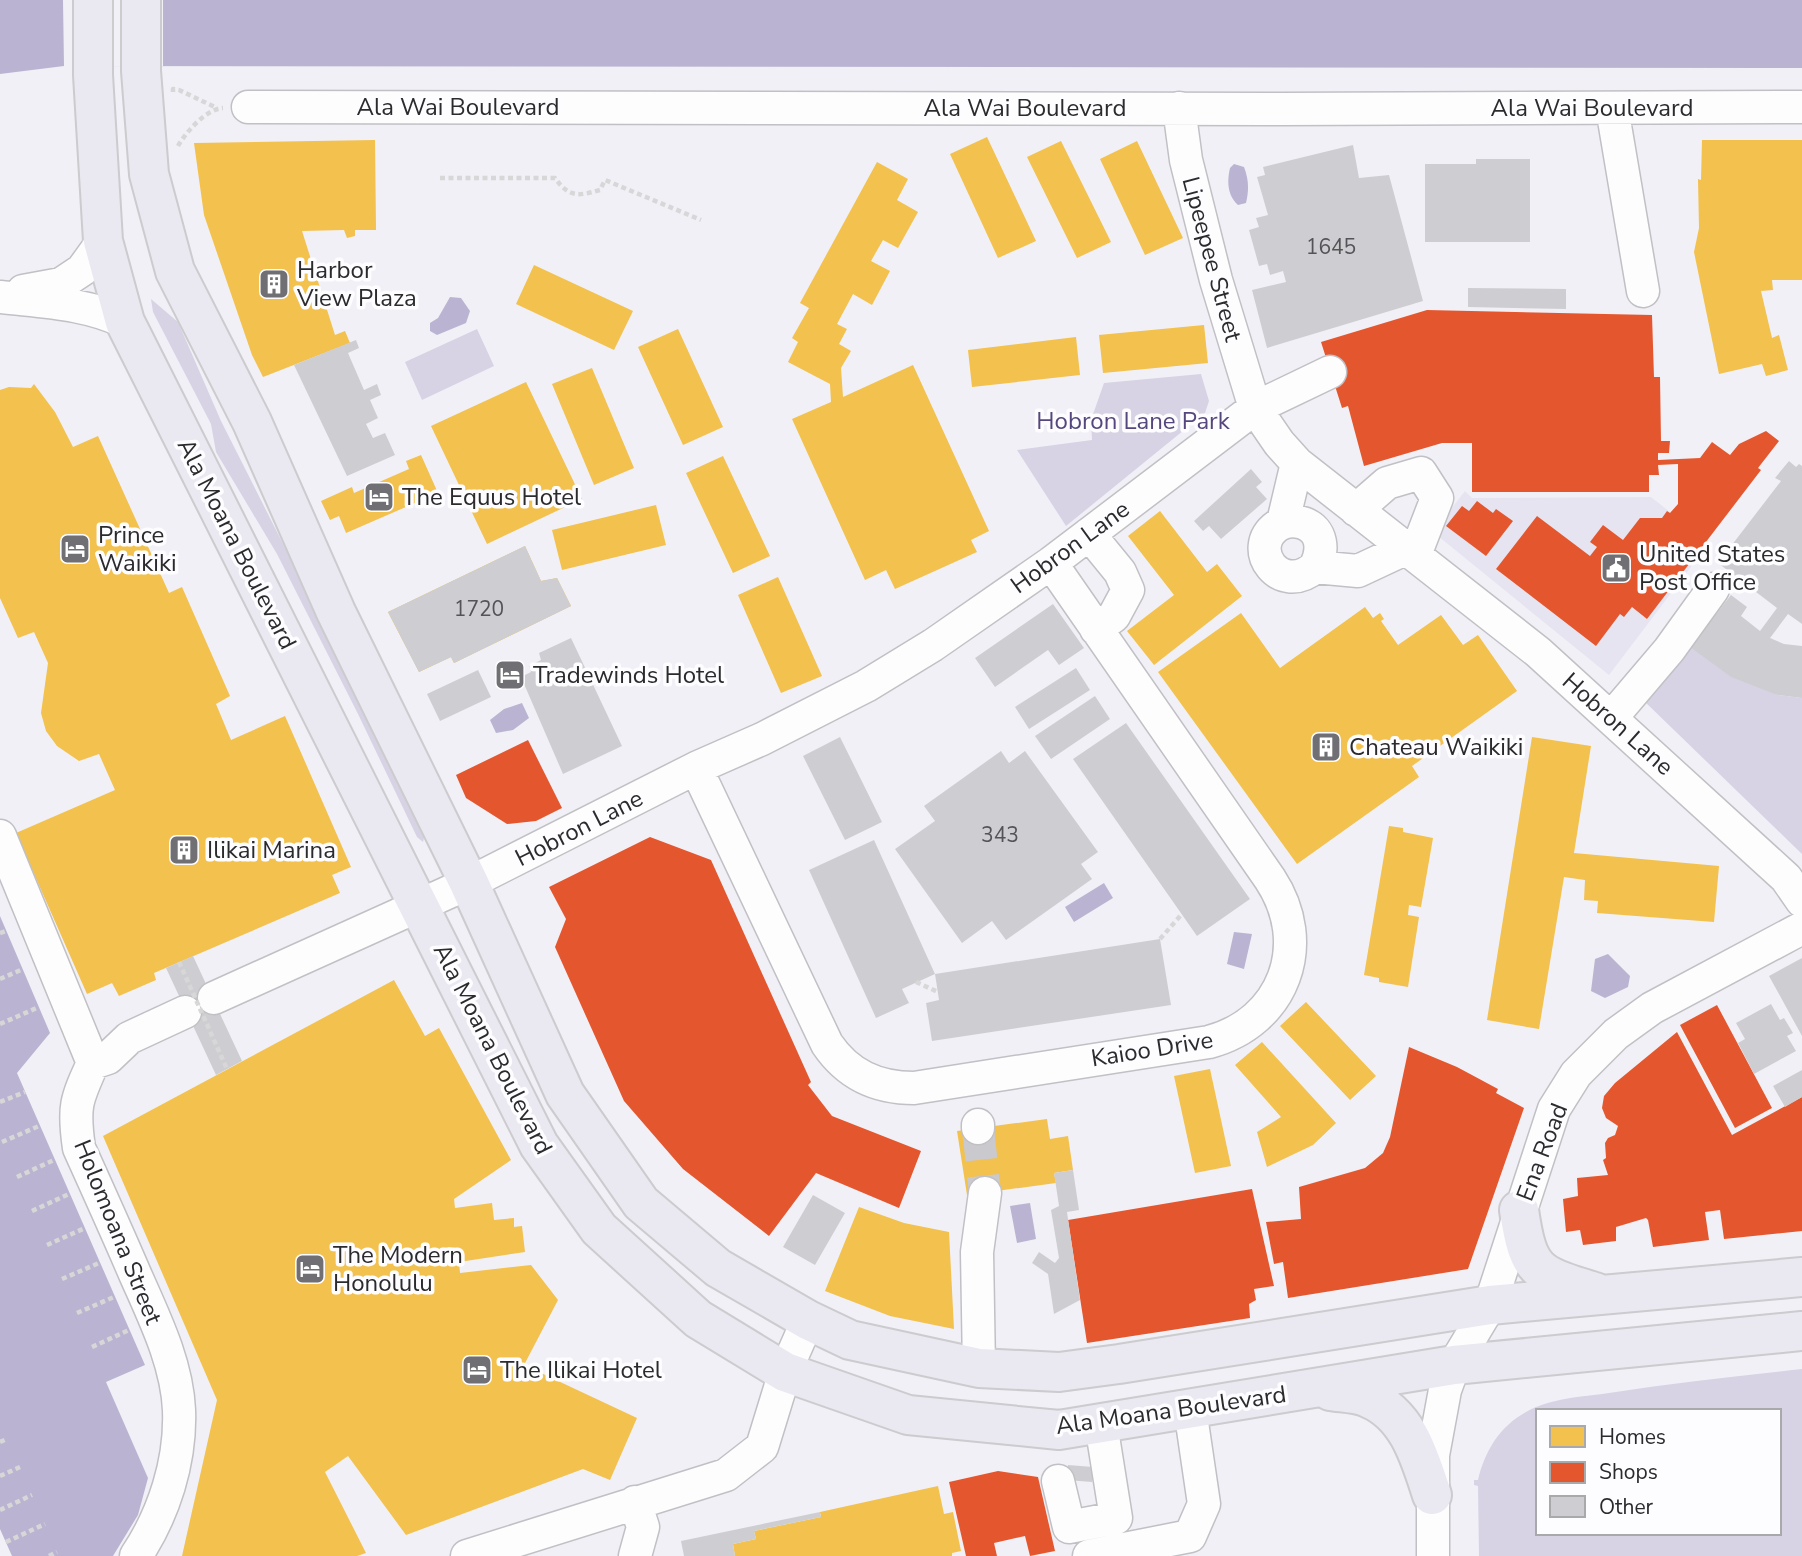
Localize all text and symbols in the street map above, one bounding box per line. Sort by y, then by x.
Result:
street label: Ala Wai Boulevard [357,91,559,123]
street label: Ala Wai Boulevard [924,92,1126,124]
street label: Ala Wai Boulevard [1491,92,1693,124]
street label: Lipeepee Street [1175,173,1250,345]
house number: 1645 [1306,233,1356,261]
place label: Harbor View Plaza [296,254,417,314]
building icon: Harbor View Plaza [257,267,291,301]
park label: Hobron Lane Park [1036,405,1231,437]
street label: Ala Moana Boulevard [170,433,304,655]
hotel icon: The Equus Hotel [362,480,396,514]
place label: The Equus Hotel [402,481,581,513]
street label: Hobron Lane [1004,493,1136,601]
place label: Prince Waikiki [98,519,176,579]
hotel icon: Prince Waikiki [58,532,92,566]
place label: United States Post Office [1639,538,1785,598]
public building icon: United States Post Office [1599,551,1633,585]
house number: 1720 [454,595,504,623]
hotel icon: Tradewinds Hotel [493,658,527,692]
place label: Tradewinds Hotel [533,659,724,691]
street label: Hobron Lane [1556,665,1680,783]
building icon: Chateau Waikiki [1309,730,1343,764]
place label: Chateau Waikiki [1349,731,1523,763]
street label: Hobron Lane [510,782,648,874]
house number: 343 [981,821,1019,849]
building icon: Ilikai Marina [167,833,201,867]
place label: Ilikai Marina [207,834,336,866]
street label: Ala Moana Boulevard [426,938,560,1160]
street label: Kaioo Drive [1089,1024,1215,1074]
street label: Ena Road [1509,1098,1575,1206]
street label: Holomoana Street [66,1135,170,1330]
place label: The Modern Honolulu [333,1239,463,1299]
hotel icon: The Modern Honolulu [293,1252,327,1286]
hotel icon: The Ilikai Hotel [460,1353,494,1387]
place label: The Ilikai Hotel [500,1354,662,1386]
street label: Ala Moana Boulevard [1054,1378,1288,1442]
legend [1536,1409,1781,1535]
text: Homes [1599,1423,1666,1451]
text: Shops [1599,1458,1658,1486]
text: Other [1599,1493,1654,1521]

